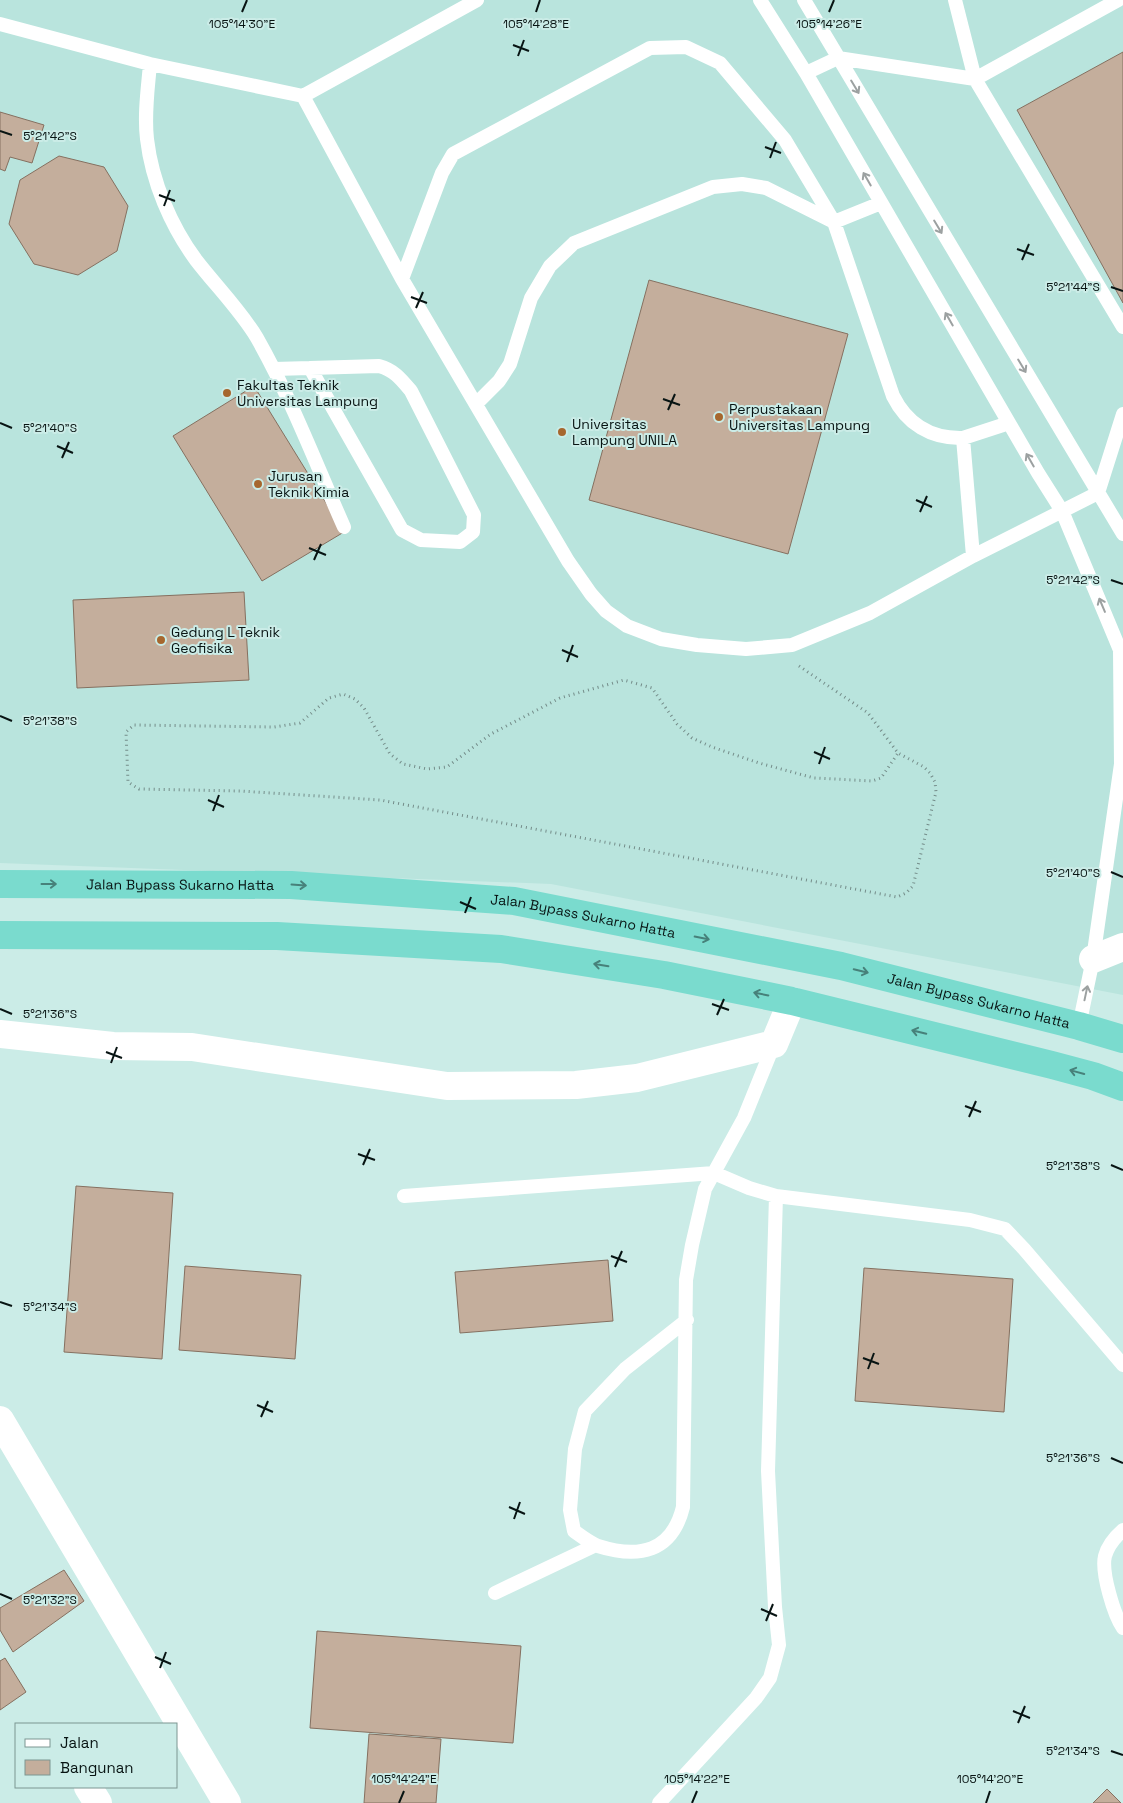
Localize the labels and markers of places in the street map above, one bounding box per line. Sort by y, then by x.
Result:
place label: Fakultas Teknik Universitas Lampung [237,376,378,410]
marker: Fakultas Teknik Universitas Lampung [221,387,233,399]
place label: Perpustakaan Universitas Lampung [729,400,870,434]
marker: Perpustakaan Universitas Lampung [713,411,725,423]
place label: Universitas Lampung UNILA [572,415,677,449]
marker: Universitas Lampung UNILA [556,426,568,438]
place label: Jurusan Teknik Kimia [268,467,349,501]
marker: Jurusan Teknik Kimia [252,478,264,490]
place label: Gedung L Teknik Geofisika [171,623,280,657]
marker: Gedung L Teknik Geofisika [155,634,167,646]

